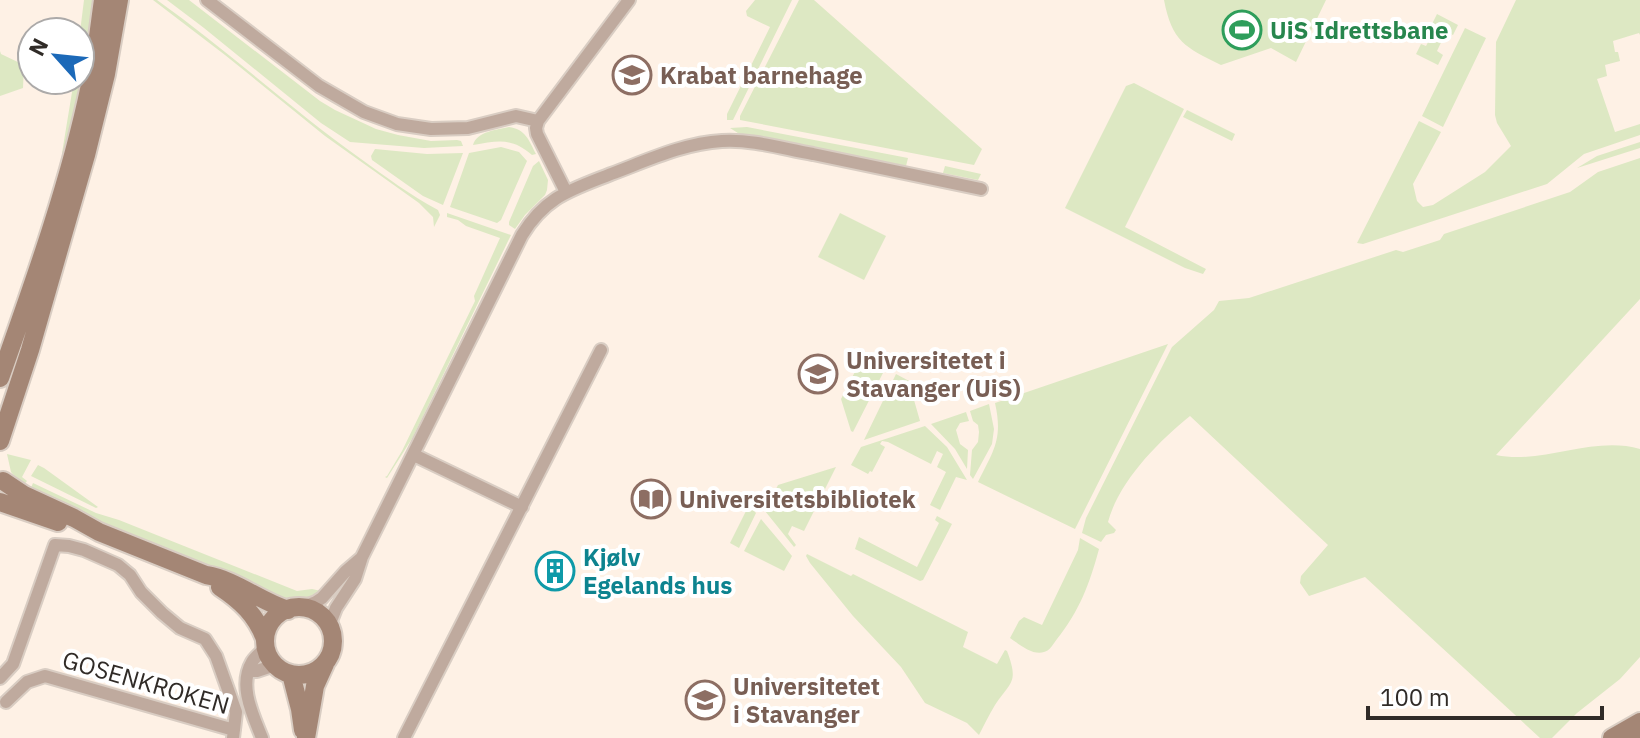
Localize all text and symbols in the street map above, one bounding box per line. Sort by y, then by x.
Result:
sports icon: UiS Idrettsbane [1221,9,1263,51]
place label: UiS Idrettsbane [1270,14,1448,46]
north arrow [16,16,96,96]
text: N [21,33,54,60]
school or university icon: Krabat barnehage [611,54,653,96]
place label: Krabat barnehage [660,59,863,91]
place label: Universitetet i Stavanger (UiS) [846,344,1021,404]
school or university icon: Universitetet i Stavanger (UiS) [797,353,839,395]
library icon: Universitetsbibliotek [630,478,672,520]
place label: Universitetsbibliotek [679,483,916,515]
place label: Kjølv Egelands hus [583,541,732,601]
building icon: Kjølv Egelands hus [534,550,576,592]
street label: GOSENKROKEN [59,643,233,721]
place label: Universitetet i Stavanger [733,670,880,730]
scale bar [1368,670,1602,720]
school or university icon: Universitetet i Stavanger [684,679,726,721]
text: 100 m [1380,681,1450,713]

